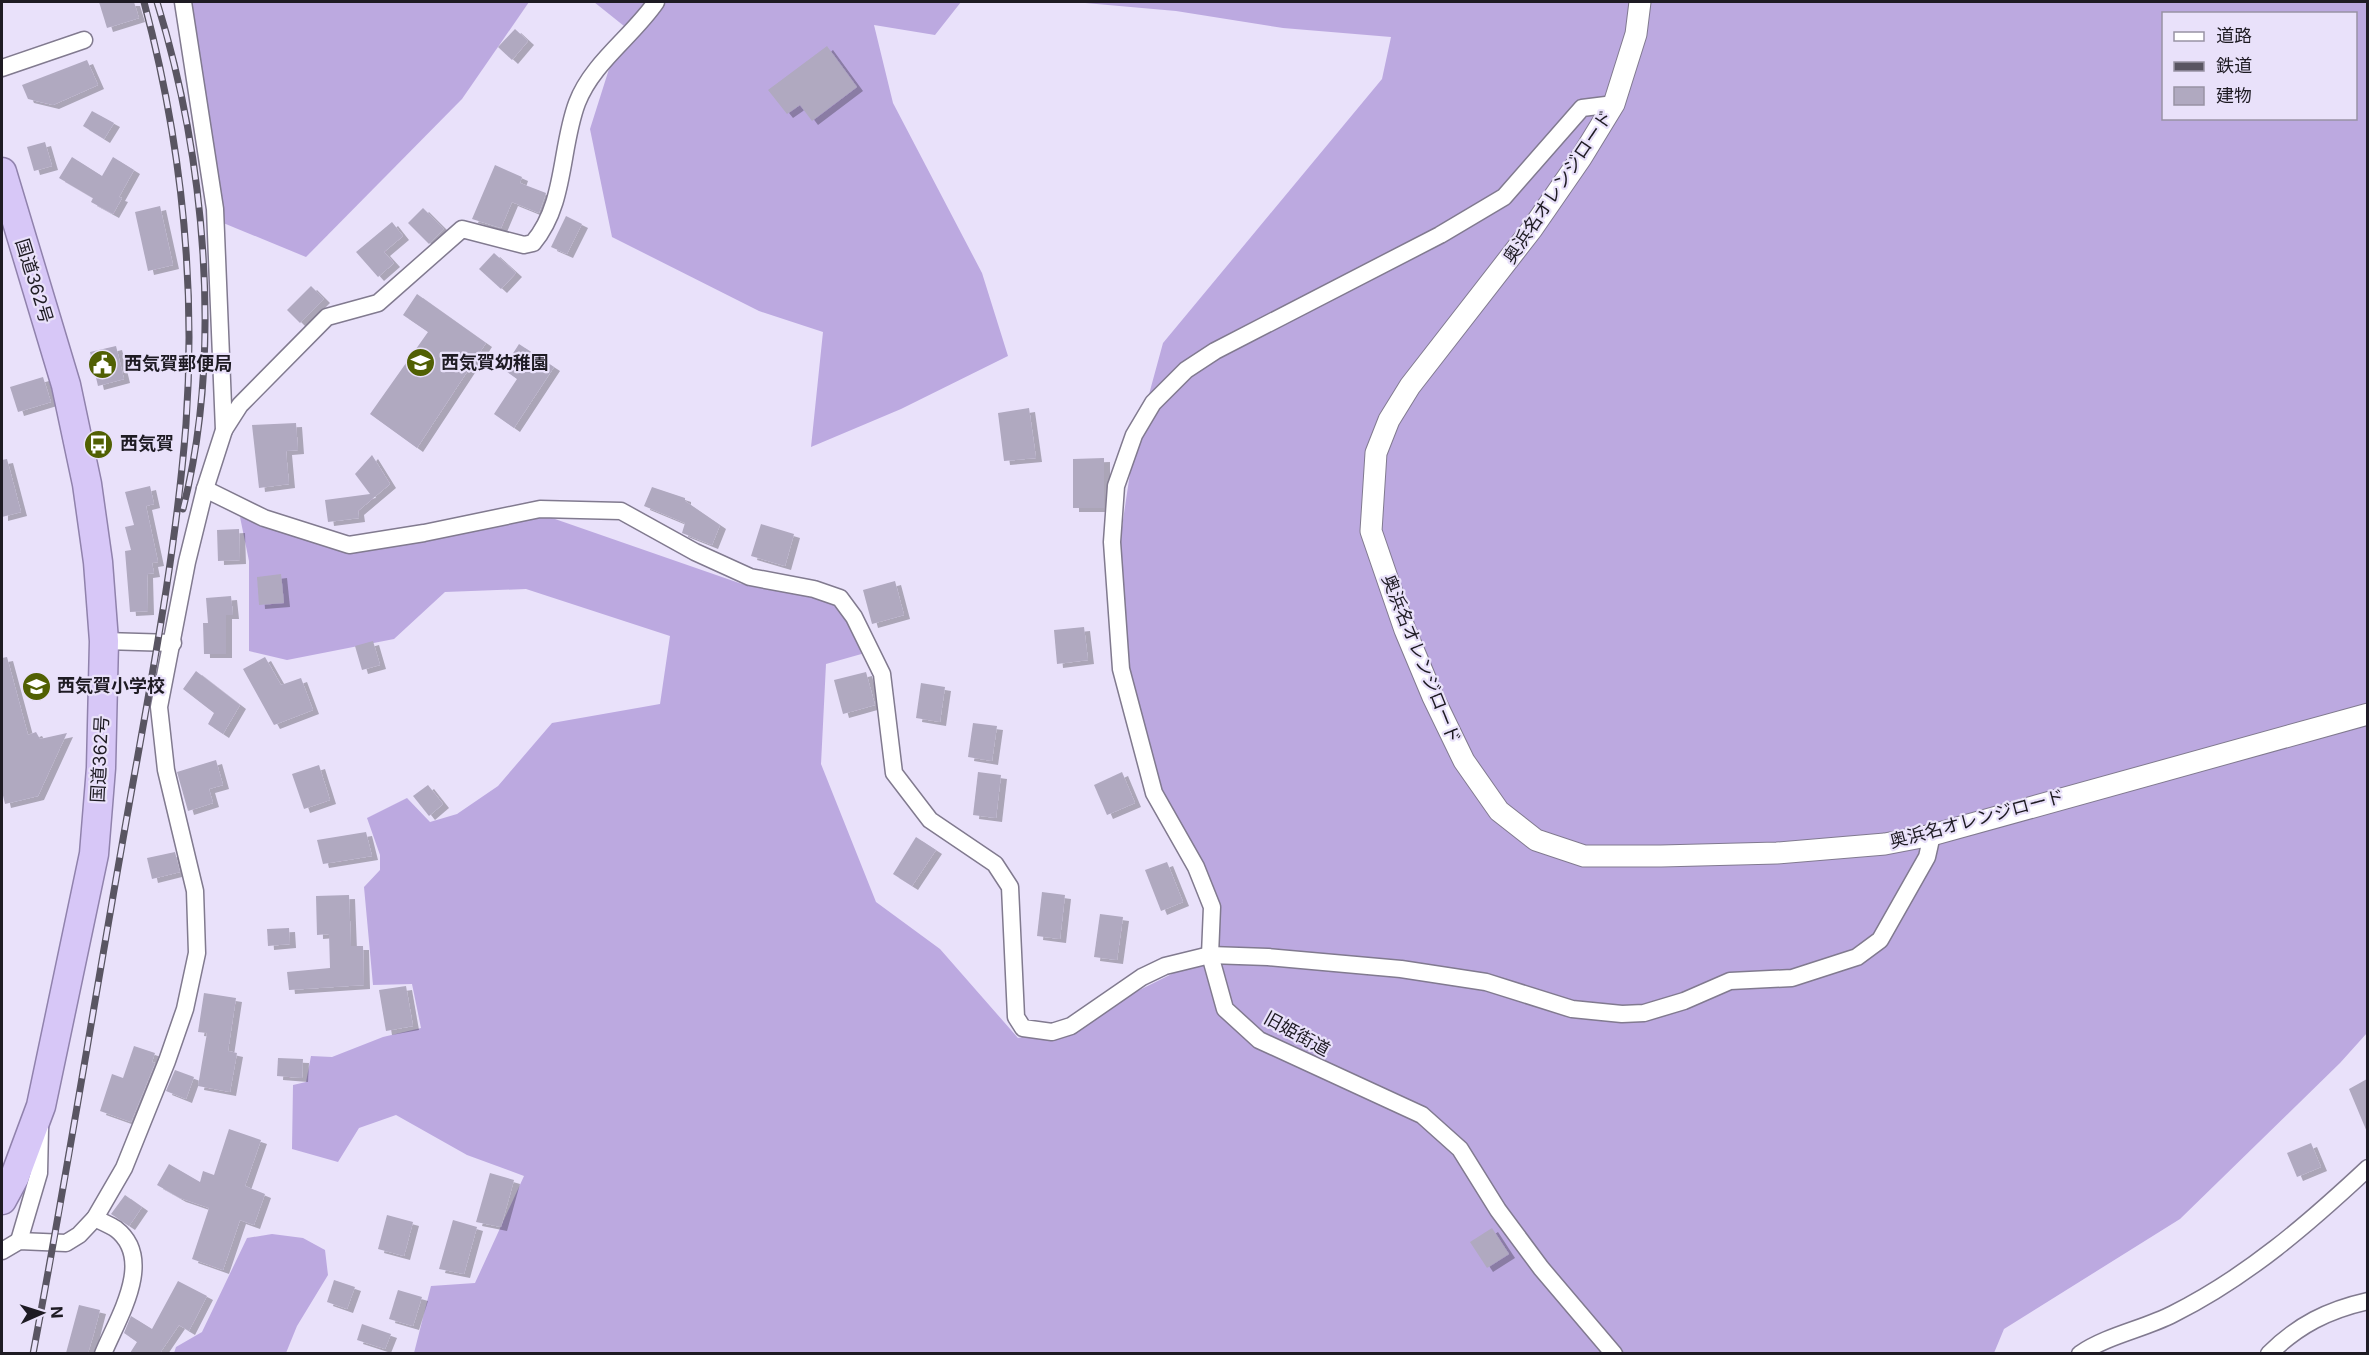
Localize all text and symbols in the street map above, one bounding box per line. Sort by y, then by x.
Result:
legend [2162,12,2357,120]
text: 道路 [2216,25,2252,46]
text: 鉄道 [2216,55,2252,76]
text: 建物 [2216,85,2252,106]
street label: 奥浜名オレンジロード [1499,106,1617,267]
street label: 国道362号 [12,236,57,326]
school or university icon: 西気賀幼稚園 [404,347,436,379]
public building icon: 西気賀郵便局 [87,348,119,380]
place label: 西気賀幼稚園 [441,352,549,373]
place label: 西気賀郵便局 [124,353,232,374]
bus stop icon: 西気賀 [83,428,115,460]
place label: 西気賀 [120,433,174,454]
street label: 奥浜名オレンジロード [1378,571,1465,746]
school or university icon: 西気賀小学校 [20,670,52,702]
place label: 西気賀小学校 [57,675,165,696]
street label: 国道362号 [87,715,112,803]
street label: 奥浜名オレンジロード [1887,785,2067,852]
street label: 旧姫街道 [1261,1007,1334,1060]
north arrow [12,1283,72,1343]
text: N [47,1306,67,1319]

